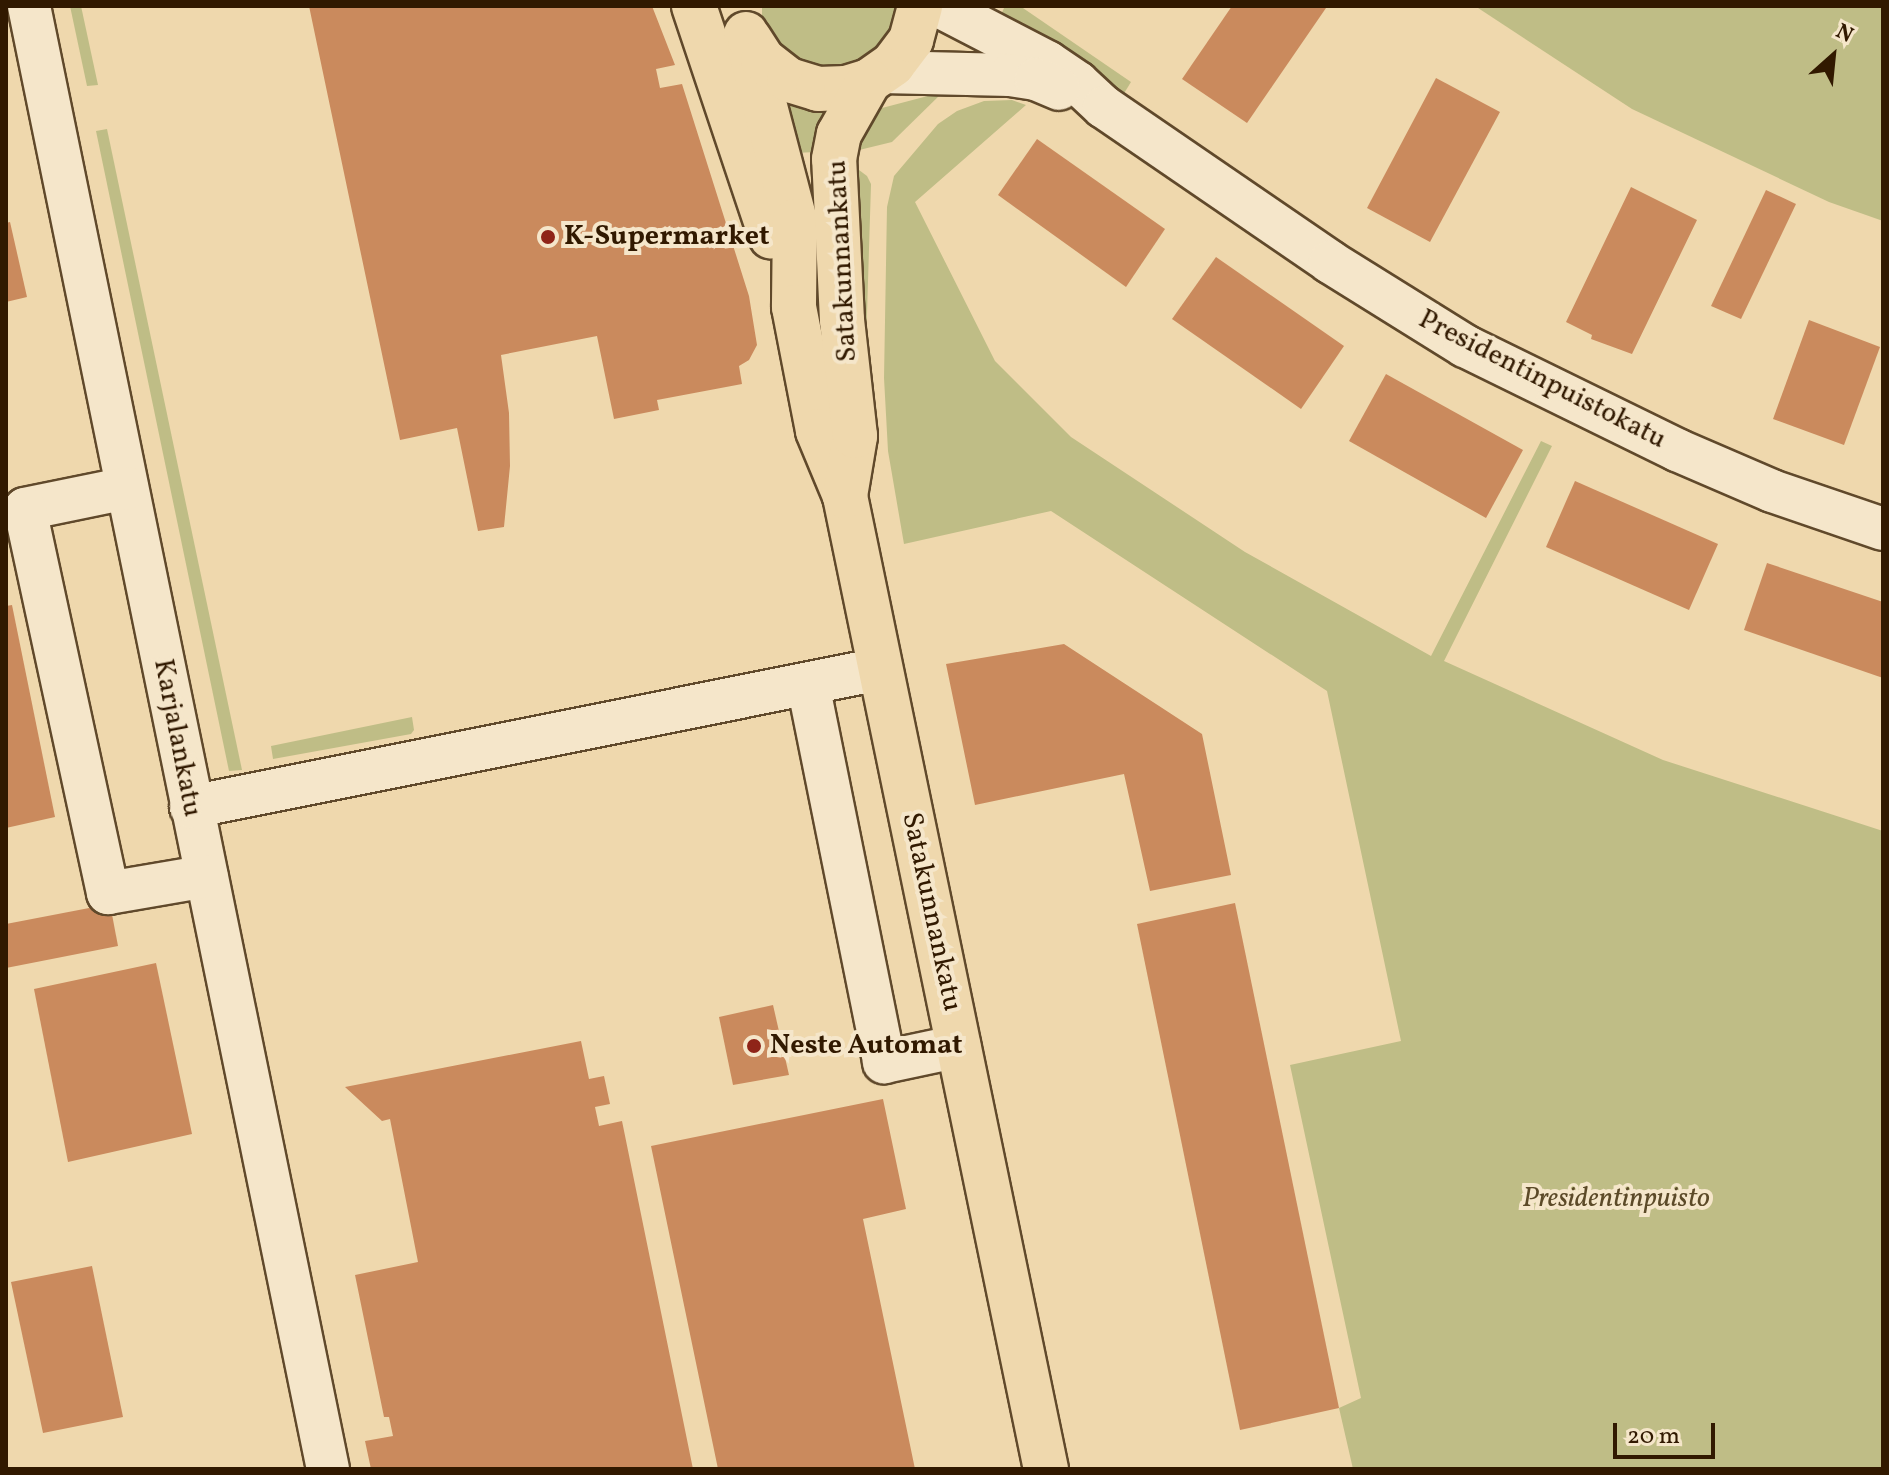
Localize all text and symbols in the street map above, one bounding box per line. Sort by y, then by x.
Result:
north arrow [1793,16,1873,96]
text: N [1830,17,1858,52]
street label: Satakunnankatu [821,159,865,363]
place label: K-Supermarket [564,220,769,254]
marker: K-Supermarket [539,228,557,246]
street label: Presidentinpuistokatu [1413,303,1671,457]
street label: Karjalankatu [145,656,209,820]
street label: Satakunnankatu [894,810,968,1014]
place label: Neste Automat [770,1029,963,1063]
marker: Neste Automat [745,1037,763,1055]
park label: Presidentinpuisto [1522,1182,1710,1216]
scale bar [1617,1407,1719,1457]
text: 20 m [1627,1420,1680,1454]

